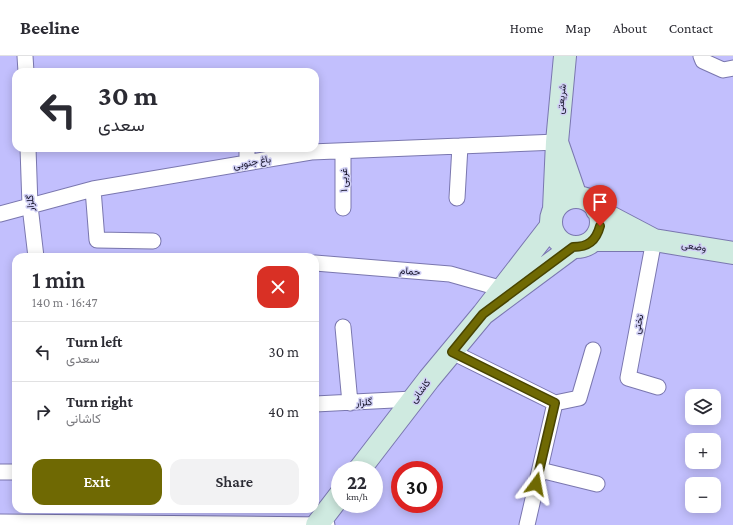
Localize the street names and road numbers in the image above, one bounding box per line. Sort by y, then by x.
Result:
street label: شریعتی [554,83,569,115]
street label: باغ جنوبی [232,153,272,172]
street label: ۱ غربی [338,168,350,192]
street label: گلزار [24,194,37,213]
street label: وضعی [681,239,707,254]
street label: حمام [399,265,421,278]
street label: تختی [631,313,646,335]
street label: کاشانی [408,377,434,406]
street label: گلزار [354,396,373,409]

